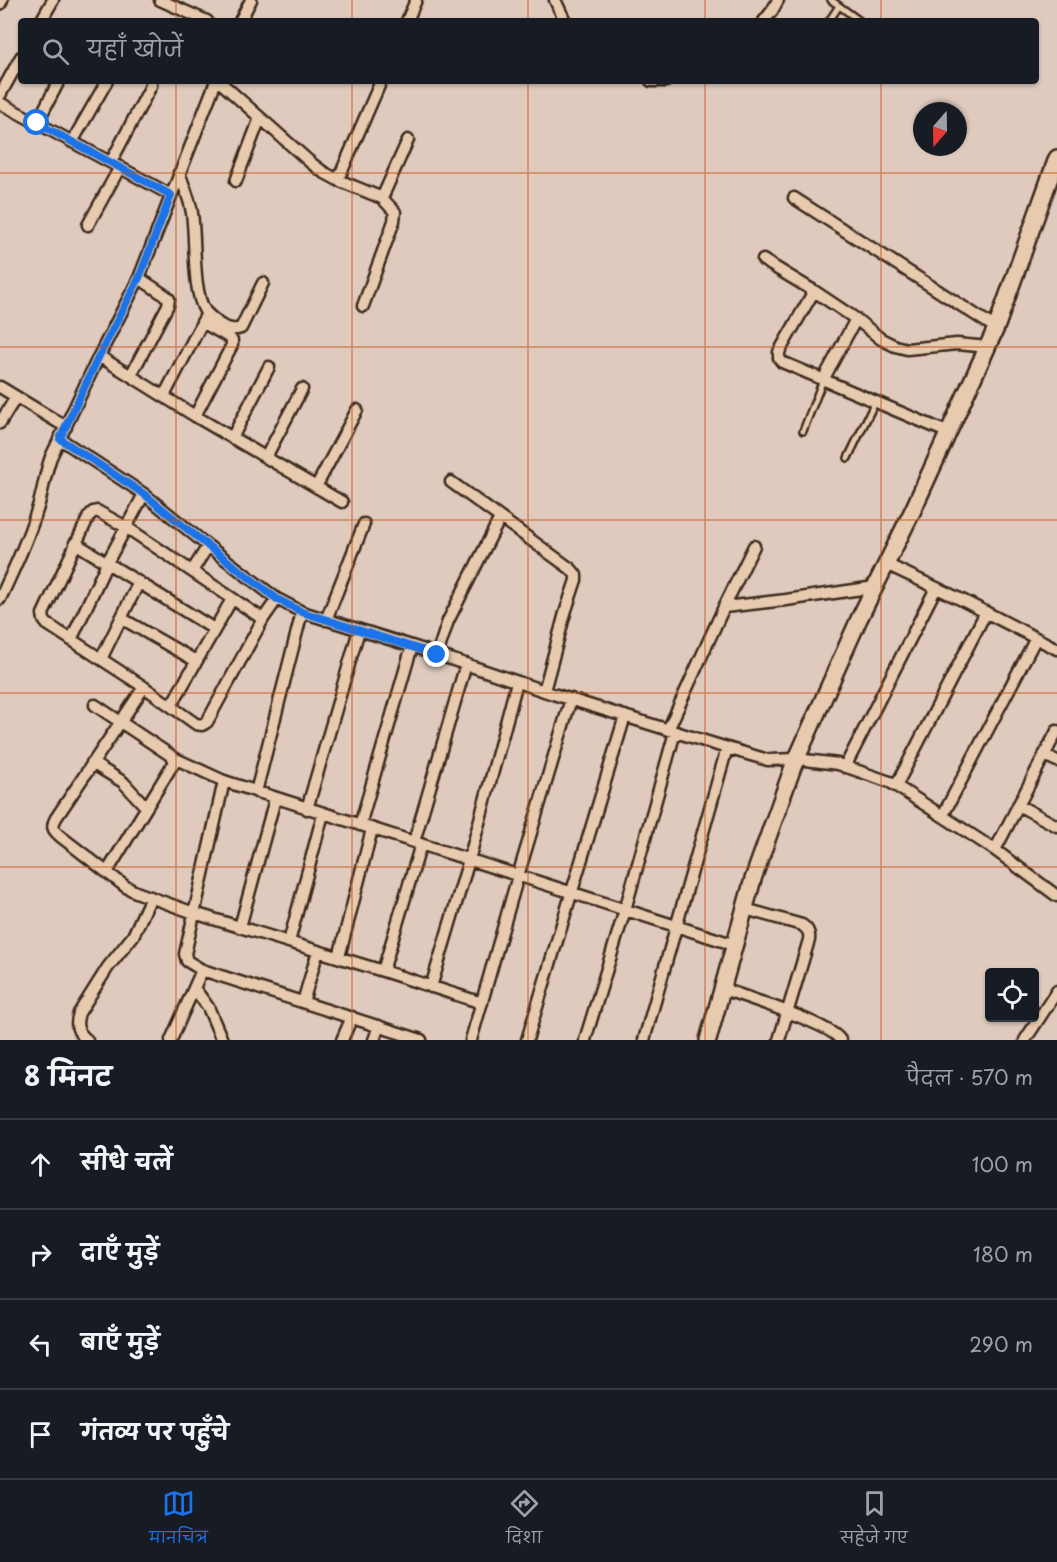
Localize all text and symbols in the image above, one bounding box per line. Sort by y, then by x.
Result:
search box [18,18,1039,84]
text: यहाँ खोजें [87,31,183,64]
icon: search [39,35,72,68]
north arrow [913,102,967,156]
route start [23,109,49,135]
route end [423,641,449,667]
map controls [985,968,1039,1022]
button: locate [985,968,1039,1022]
text: 8 मिनट [24,1056,112,1095]
text: पैदल · 570 m [906,1062,1033,1092]
text: सीधे चलें [81,1144,173,1177]
icon: ahead [24,1148,57,1181]
text: 100 m [972,1149,1033,1179]
text: दाएँ मुड़ें [81,1234,159,1267]
icon: right [24,1238,57,1271]
text: 180 m [973,1239,1033,1269]
text: बाएँ मुड़ें [81,1324,160,1357]
icon: left [24,1328,57,1361]
text: 290 m [969,1329,1033,1359]
text: गंतव्य पर पहुँचे [81,1414,229,1447]
icon: arrive [24,1418,57,1451]
tab: मानचित्र [149,1487,208,1555]
tab: दिशा [506,1487,542,1555]
tab: सहेजे गए [840,1487,908,1555]

